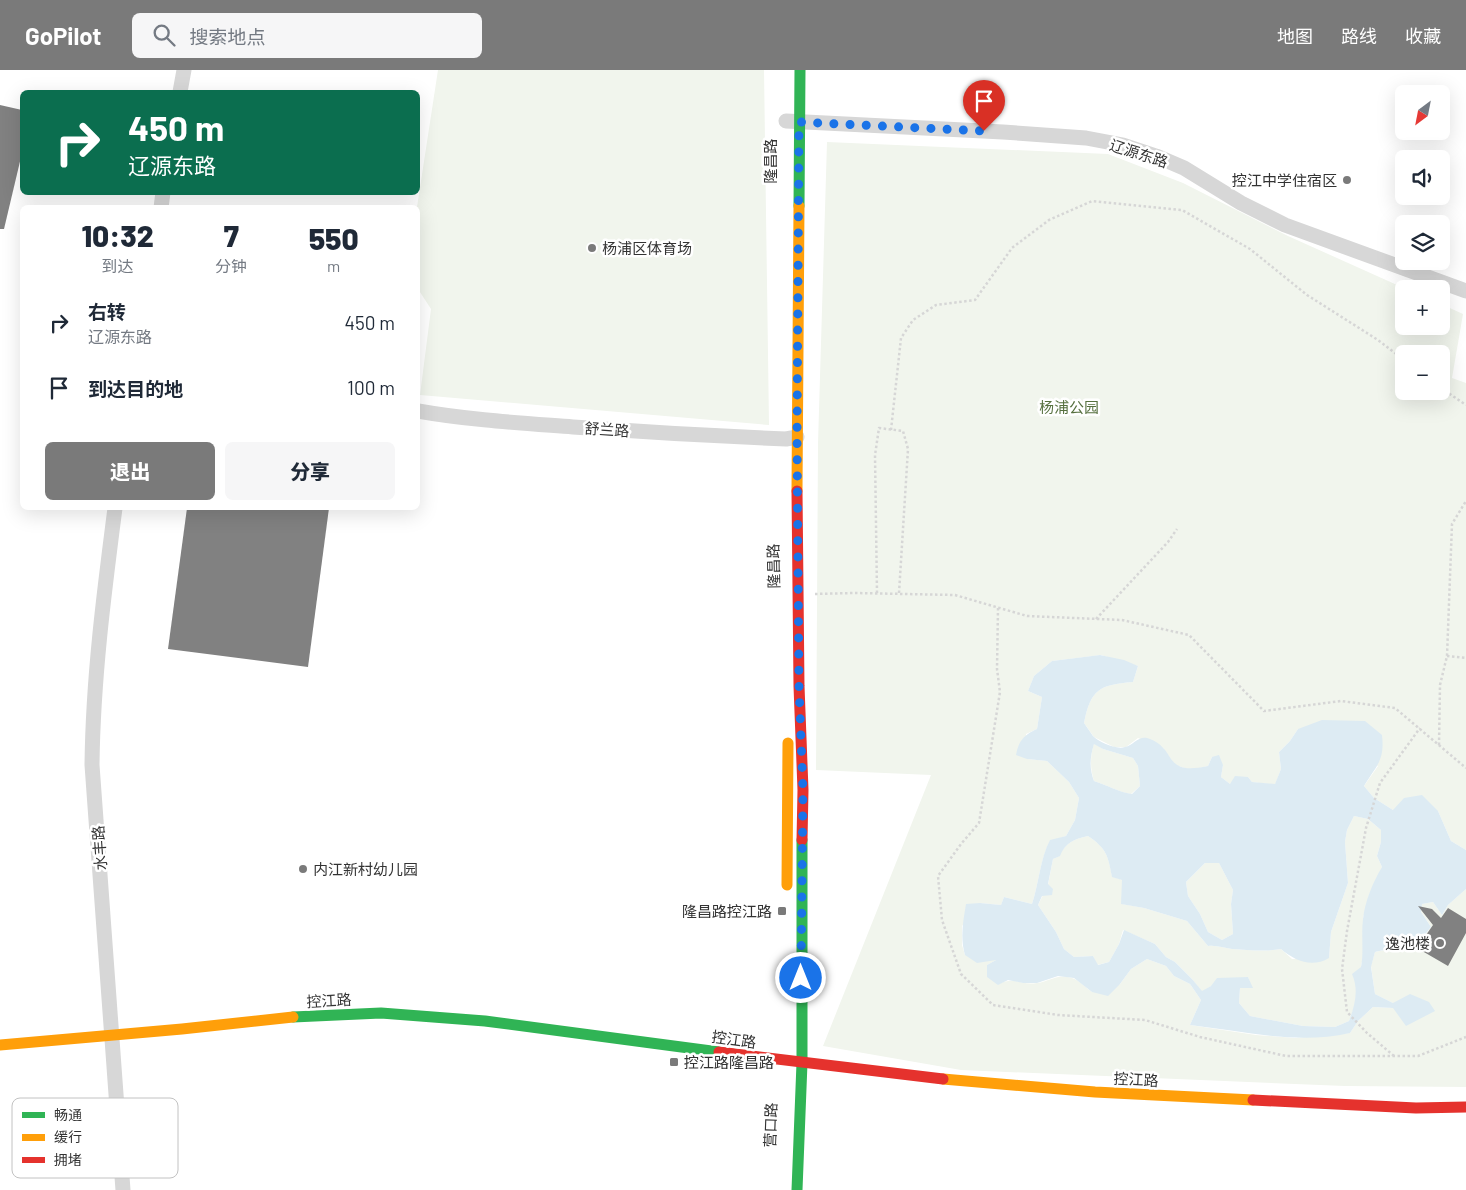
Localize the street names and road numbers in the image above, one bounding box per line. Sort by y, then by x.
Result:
street label: 辽源东路 [1108,135,1170,171]
street label: 隆昌路 [761,138,779,184]
street label: 舒兰路 [584,418,630,440]
street label: 隆昌路 [764,543,782,589]
street label: 水丰路 [88,825,110,871]
street label: 控江路 [306,990,352,1010]
street label: 控江路 [710,1027,758,1051]
street label: 控江路 [1113,1069,1159,1089]
street label: 营口路 [760,1102,780,1148]

